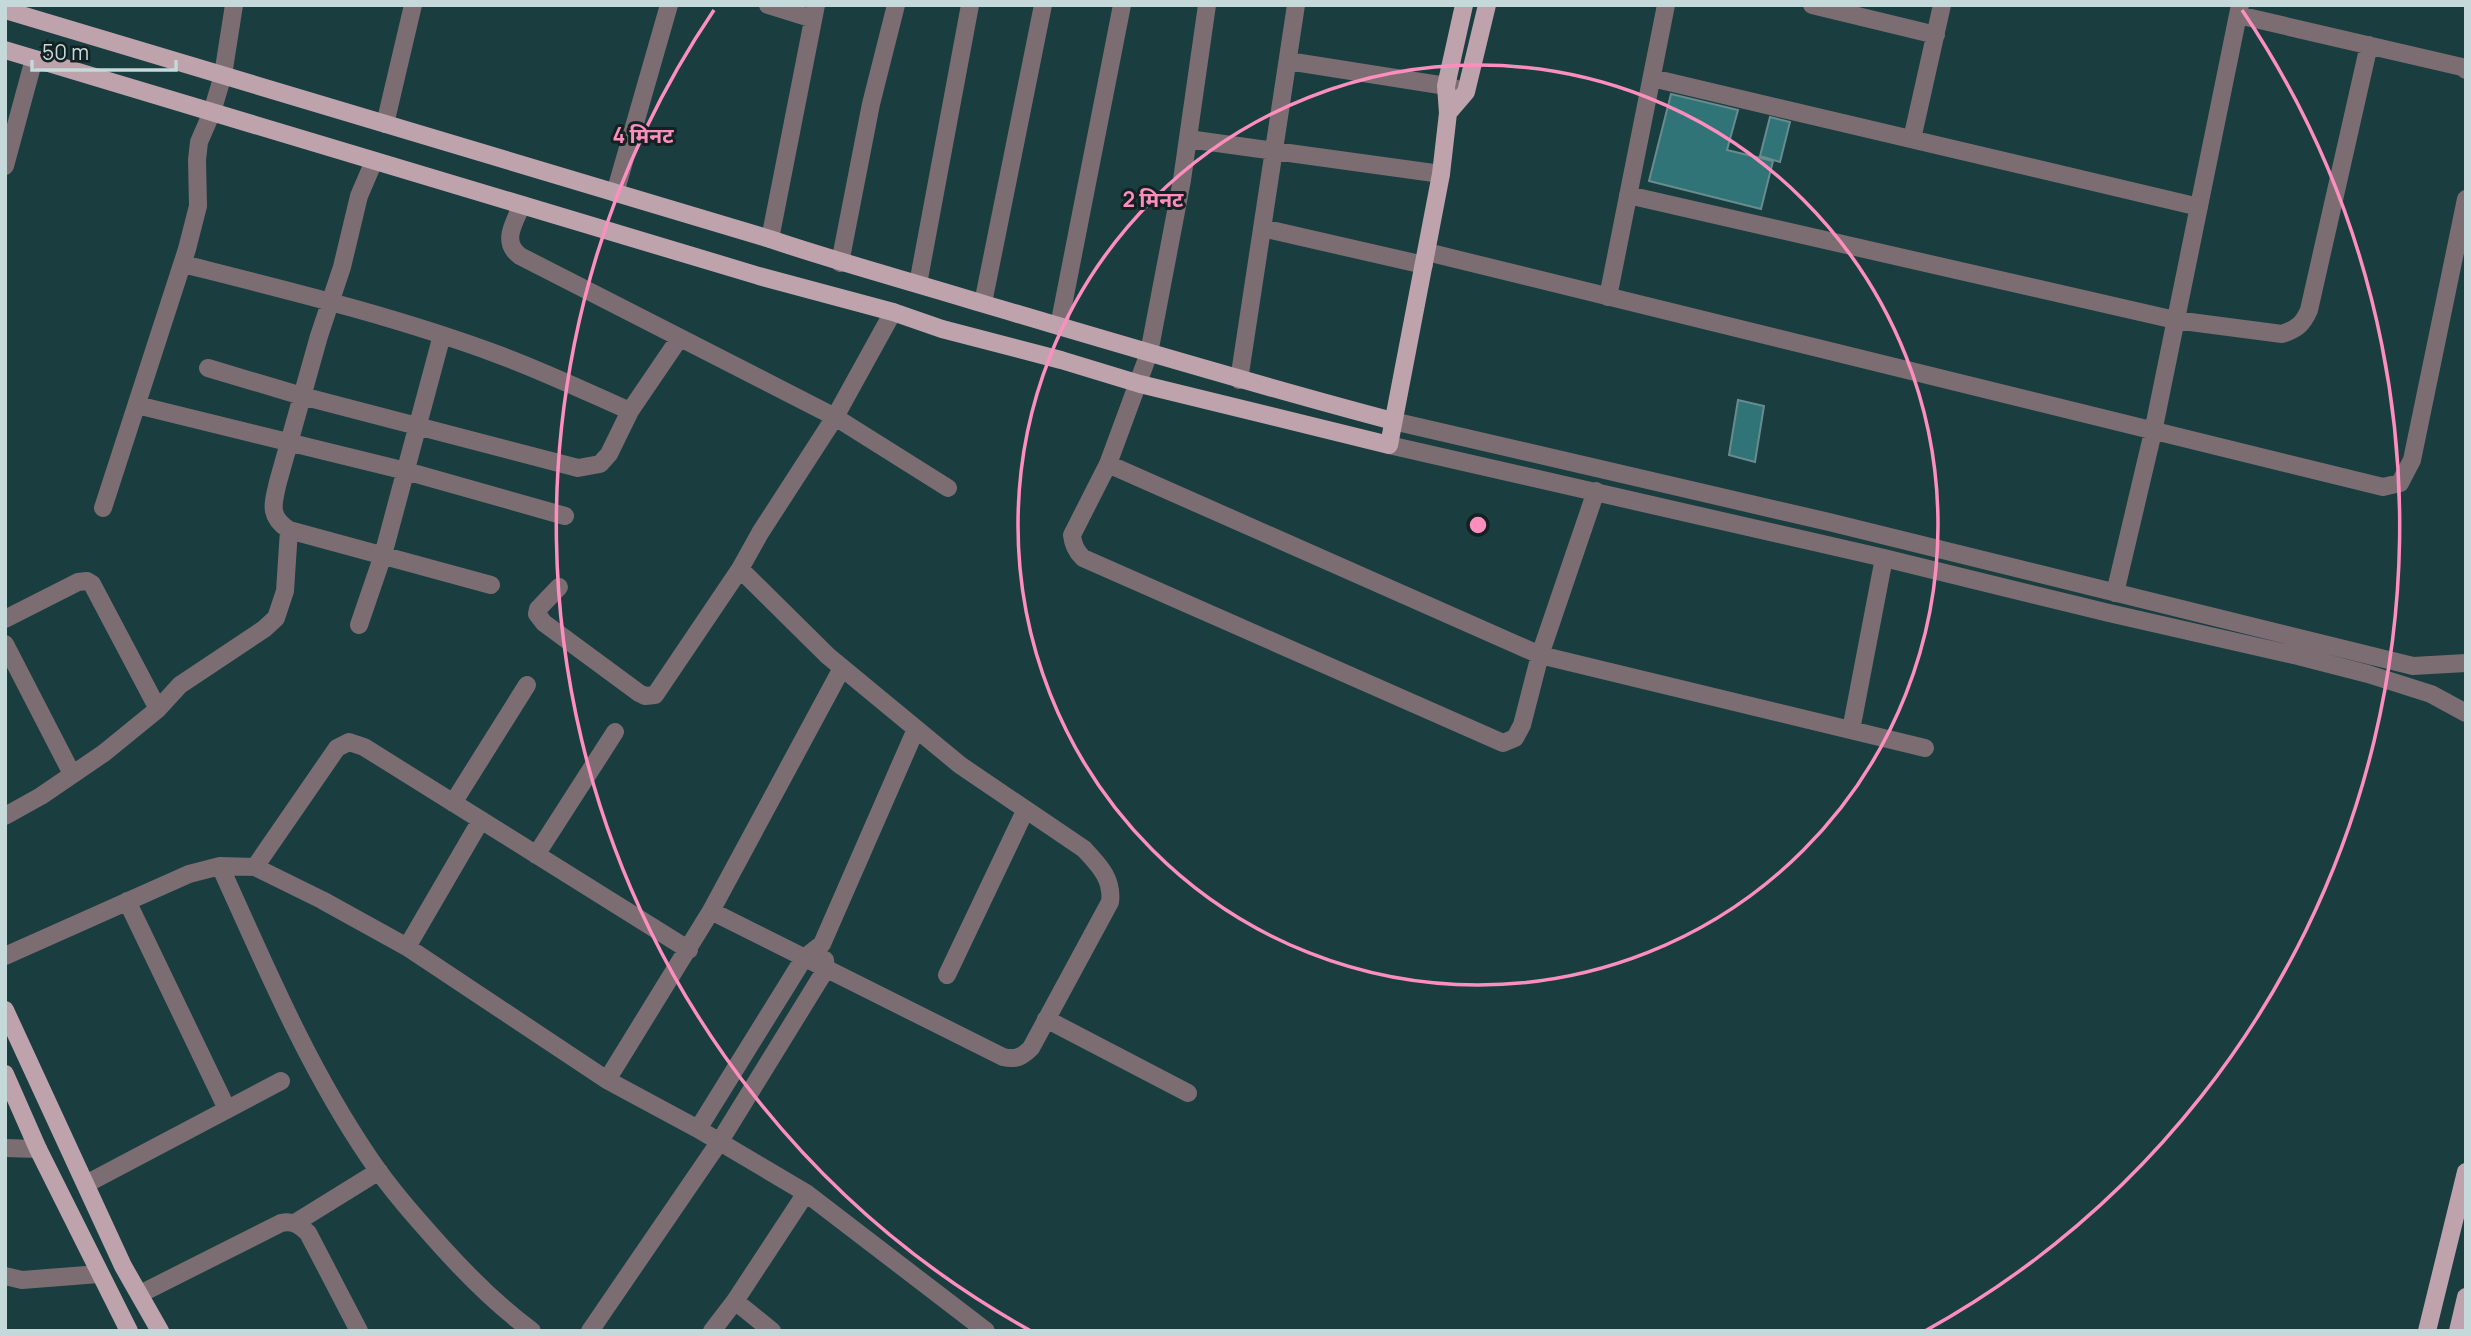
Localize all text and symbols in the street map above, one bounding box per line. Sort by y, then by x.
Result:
scale bar [32,28,175,72]
text: 50 m [42,38,89,66]
text: 4 मिनट [612,121,674,149]
text: 2 मिनट [1123,185,1184,213]
centre of rings [1466,513,1490,537]

